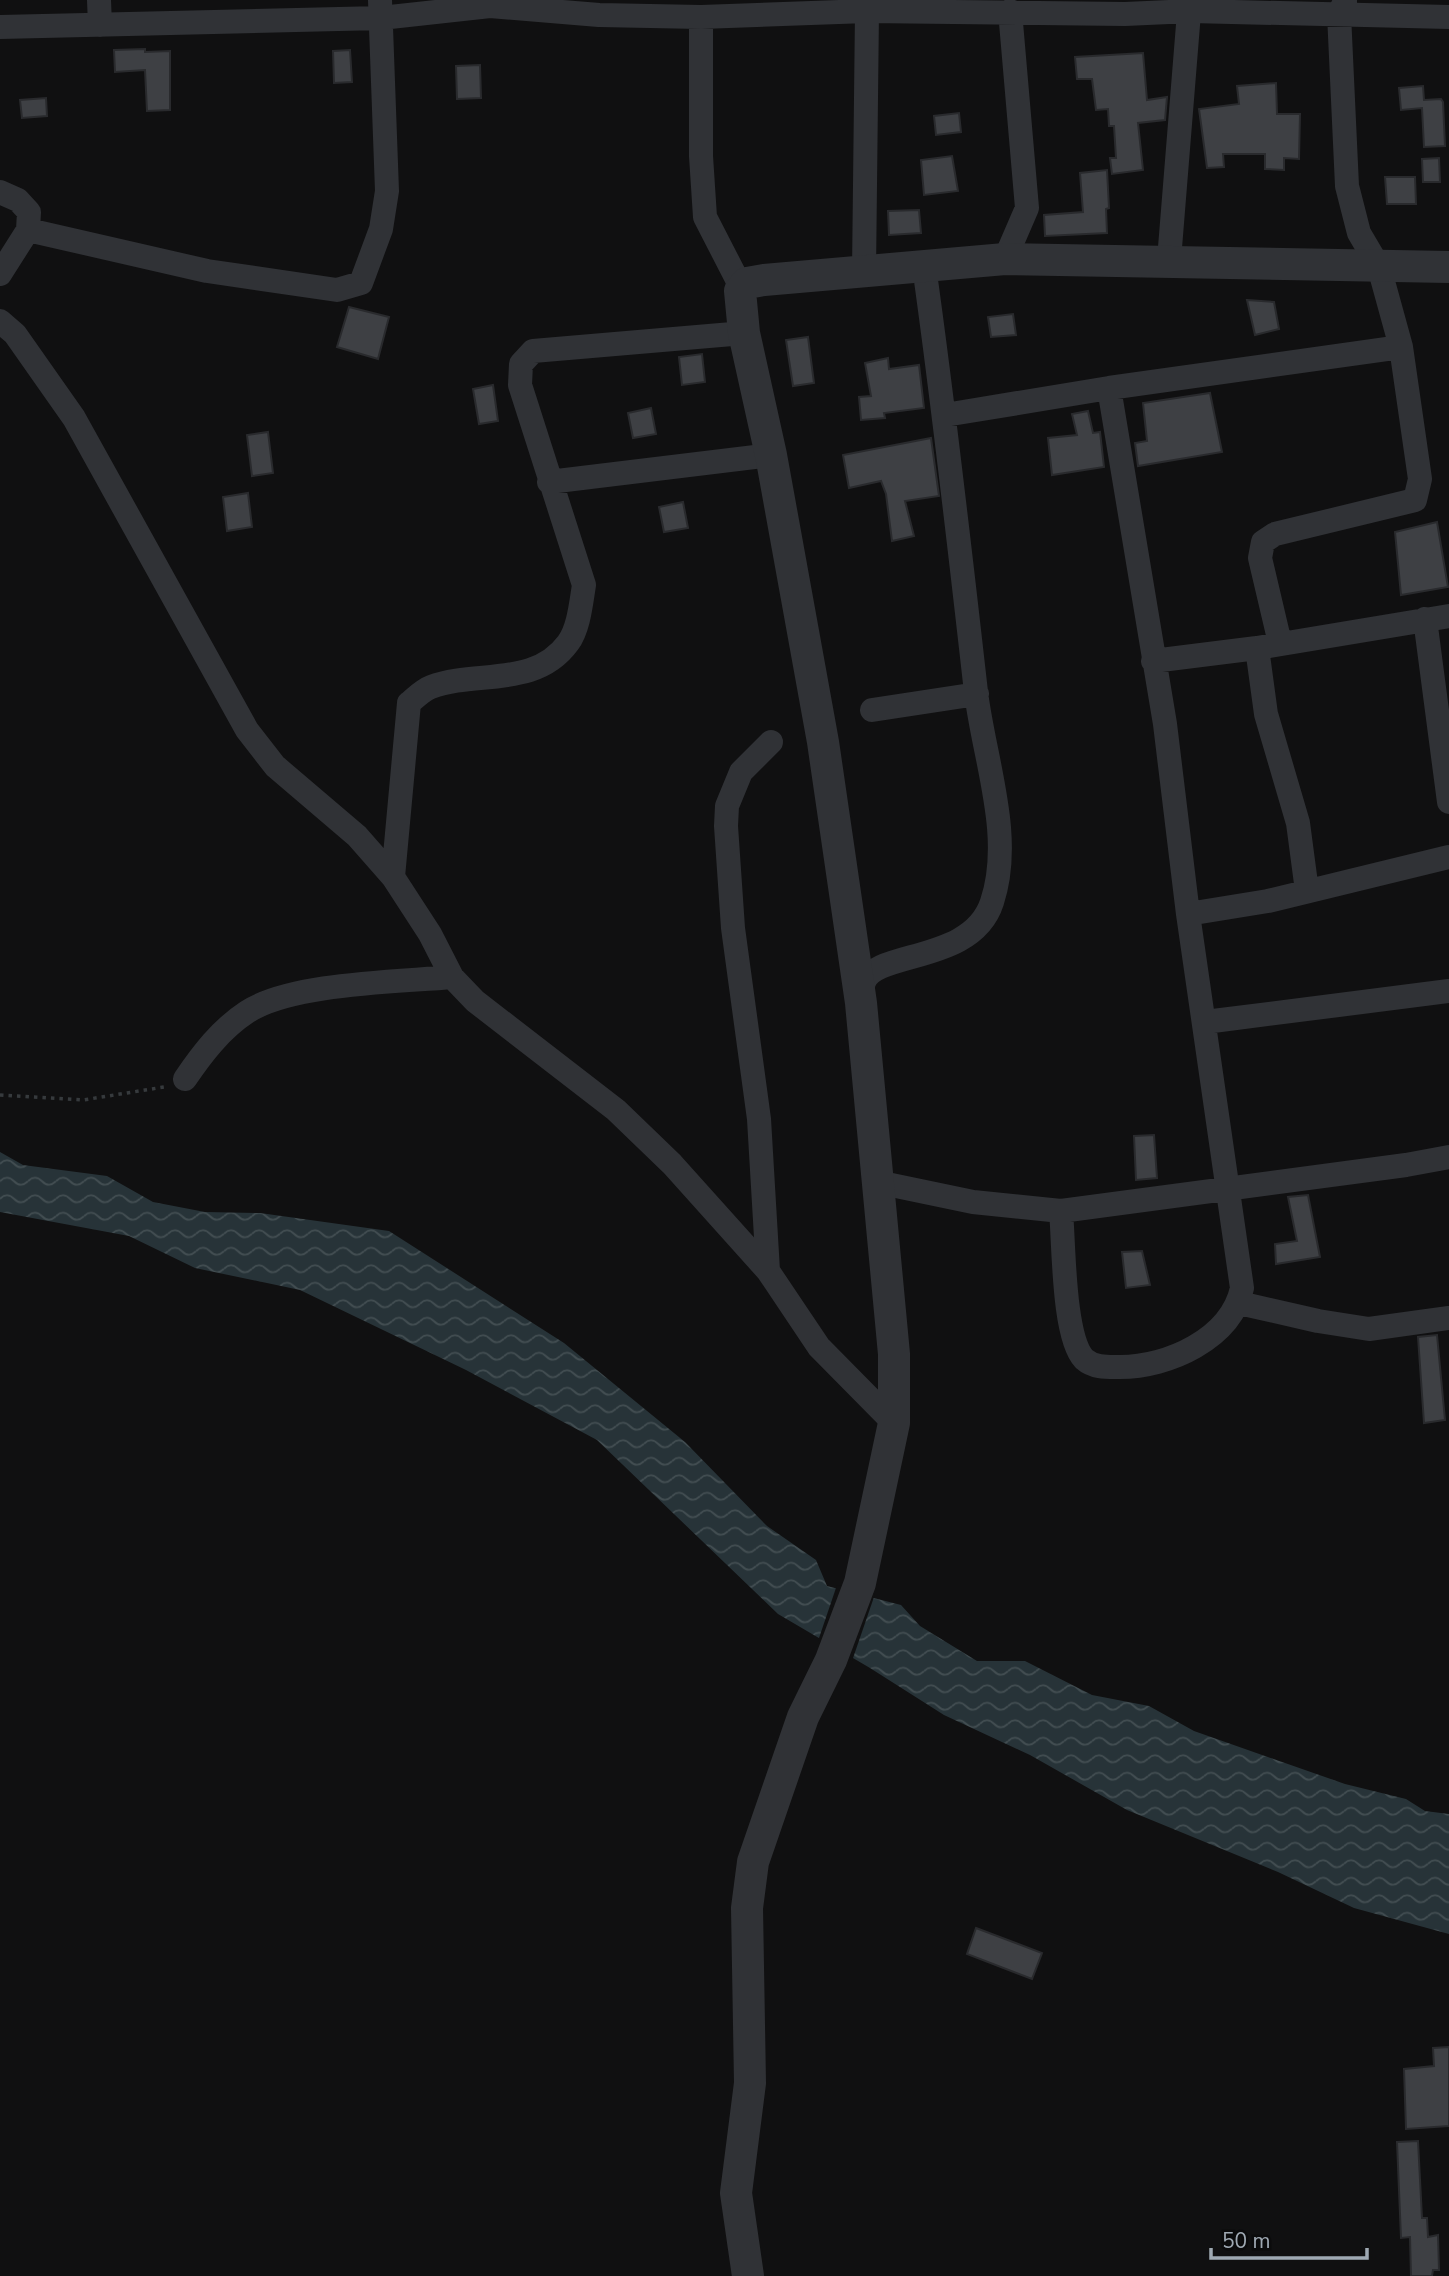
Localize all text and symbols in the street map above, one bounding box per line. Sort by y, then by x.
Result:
scale bar [1211,2216,1367,2260]
text: 50 m [1222,2227,1271,2255]

